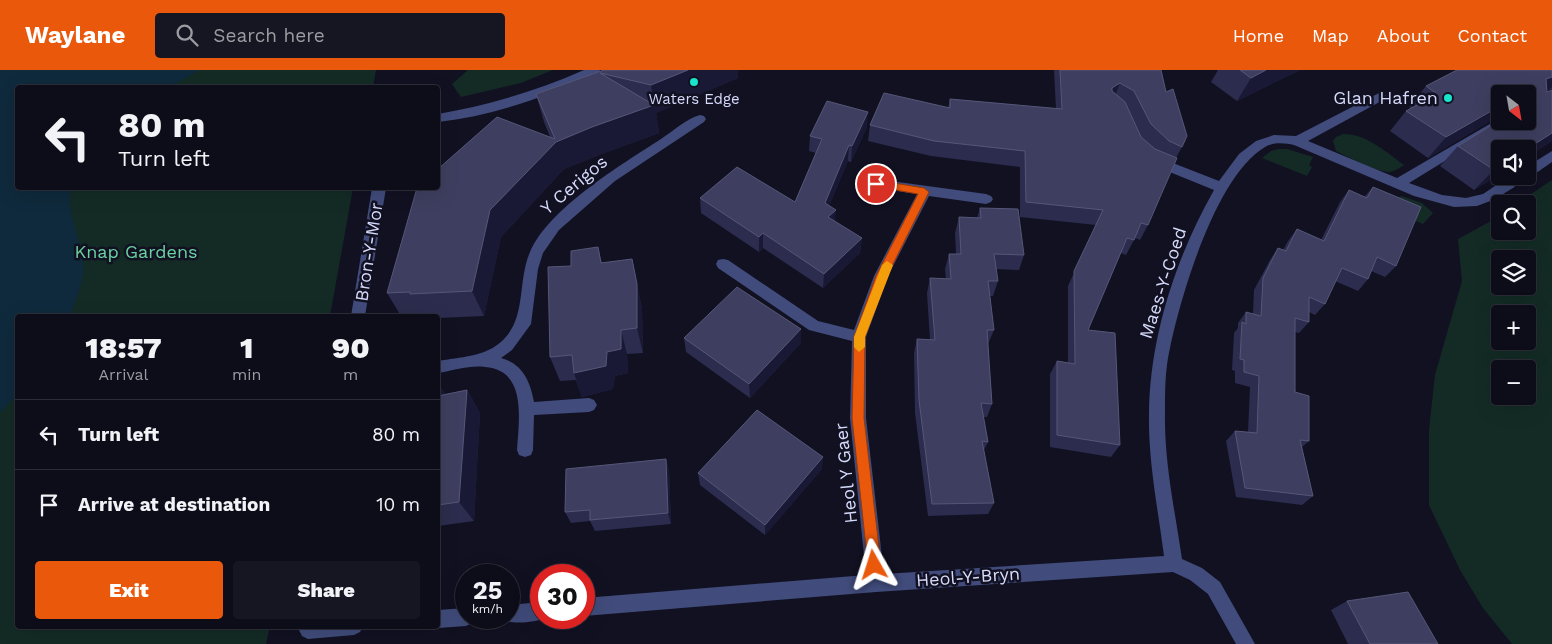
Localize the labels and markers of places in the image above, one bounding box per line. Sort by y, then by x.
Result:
marker: Waters Edge [688,76,700,88]
place label: Glan Hafren [1333,87,1438,108]
place label: Waters Edge [648,90,740,108]
marker: Glan Hafren [1442,92,1454,104]
pin [855,163,897,205]

